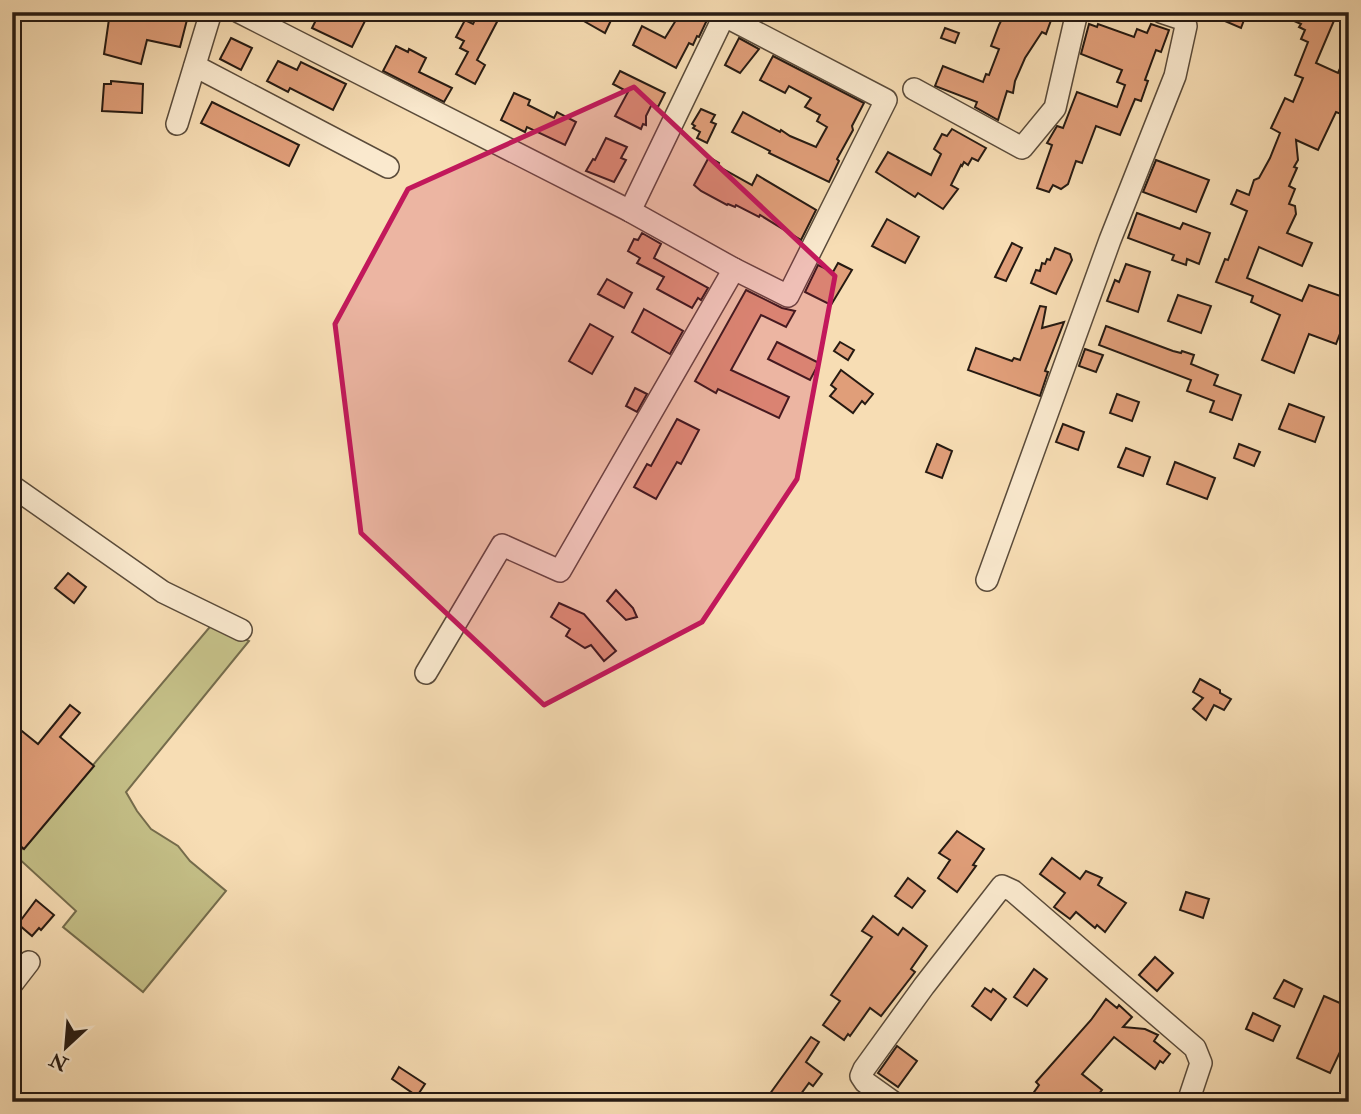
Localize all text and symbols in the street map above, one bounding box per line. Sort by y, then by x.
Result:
north arrow [32,1012,102,1082]
text: N [45,1046,73,1076]

